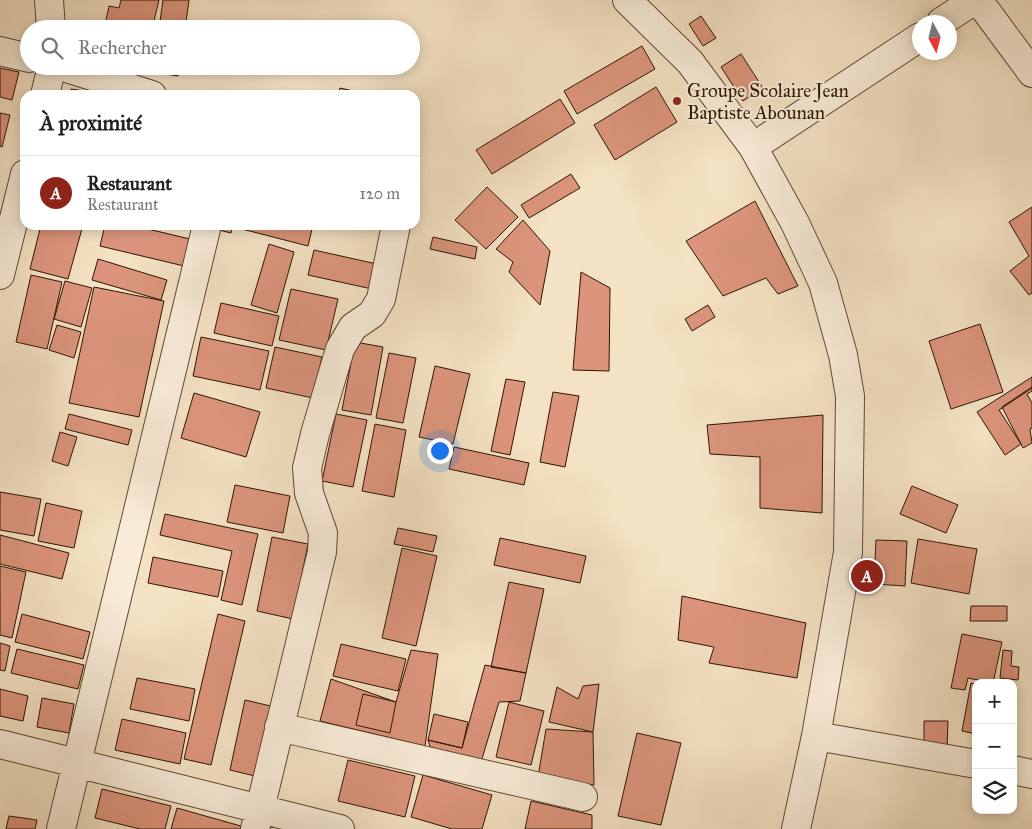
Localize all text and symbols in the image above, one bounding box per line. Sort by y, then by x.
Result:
north arrow [912,15,957,60]
search box [20,20,420,75]
icon: search [38,34,66,62]
text: Rechercher [78,36,166,59]
place label: Groupe Scolaire Jean Baptiste Abounan [687,79,849,124]
marker: Groupe Scolaire Jean Baptiste Abounan [671,95,683,107]
text: À proximité [40,110,142,136]
text: Restaurant [87,172,172,195]
text: A [51,184,61,203]
text: 120 m [360,184,400,203]
text: Restaurant [87,195,159,214]
your location [427,438,453,464]
pin: A [851,557,883,595]
map controls [972,679,1017,814]
button: + [972,679,1017,724]
button: − [972,724,1017,769]
button: layers [972,769,1017,814]

